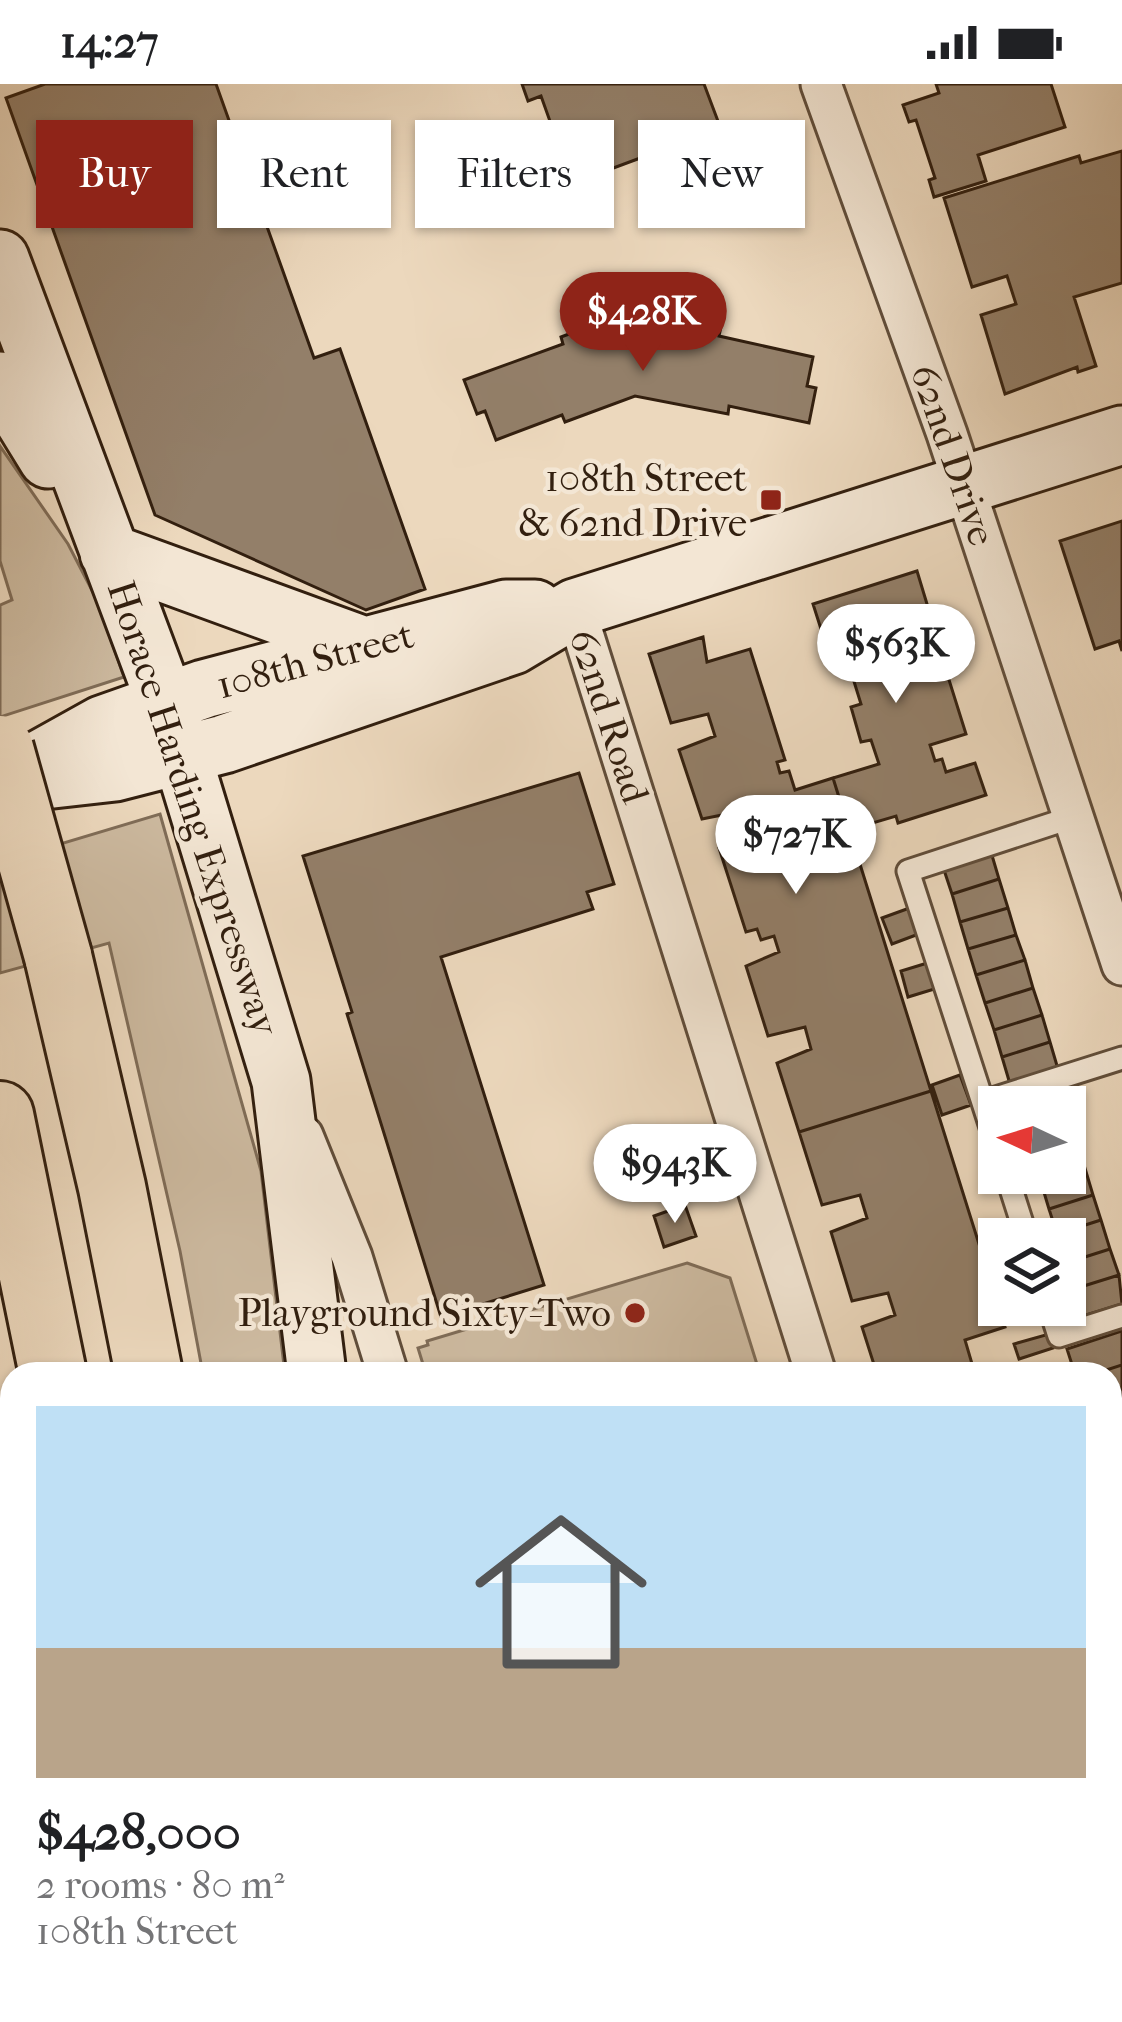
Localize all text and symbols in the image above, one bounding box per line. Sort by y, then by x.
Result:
text: 14:27 [60,16,158,69]
chip: Buy [36,120,193,228]
chip: Rent [217,120,391,228]
chip: Filters [415,120,614,228]
chip: New [638,120,805,228]
pin: $428K [559,272,727,374]
text: $428K [587,288,699,334]
street label: 62nd Drive [901,358,1005,552]
place label: 108th Street & 62nd Drive [518,455,747,546]
marker: 108th Street & 62nd Drive [758,487,784,513]
street label: Horace Harding Expressway [98,575,289,1042]
pin: $563K [812,604,980,706]
street label: 108th Street [212,612,419,708]
text: $563K [844,620,948,666]
street label: 62nd Road [559,623,659,809]
pin: $727K [712,795,880,897]
text: $727K [742,811,850,857]
north arrow [978,1086,1086,1194]
map controls [978,1086,1086,1326]
pin: $943K [591,1124,759,1226]
text: $943K [621,1140,729,1186]
button: layers [978,1218,1086,1326]
place label: Playground Sixty-Two [238,1290,611,1336]
marker: Playground Sixty-Two [622,1300,648,1326]
icon: home [453,1484,669,1700]
text: $428,000 [36,1802,241,1862]
text: 2 rooms · 80 m² [36,1862,284,1908]
text: 108th Street [36,1908,238,1954]

